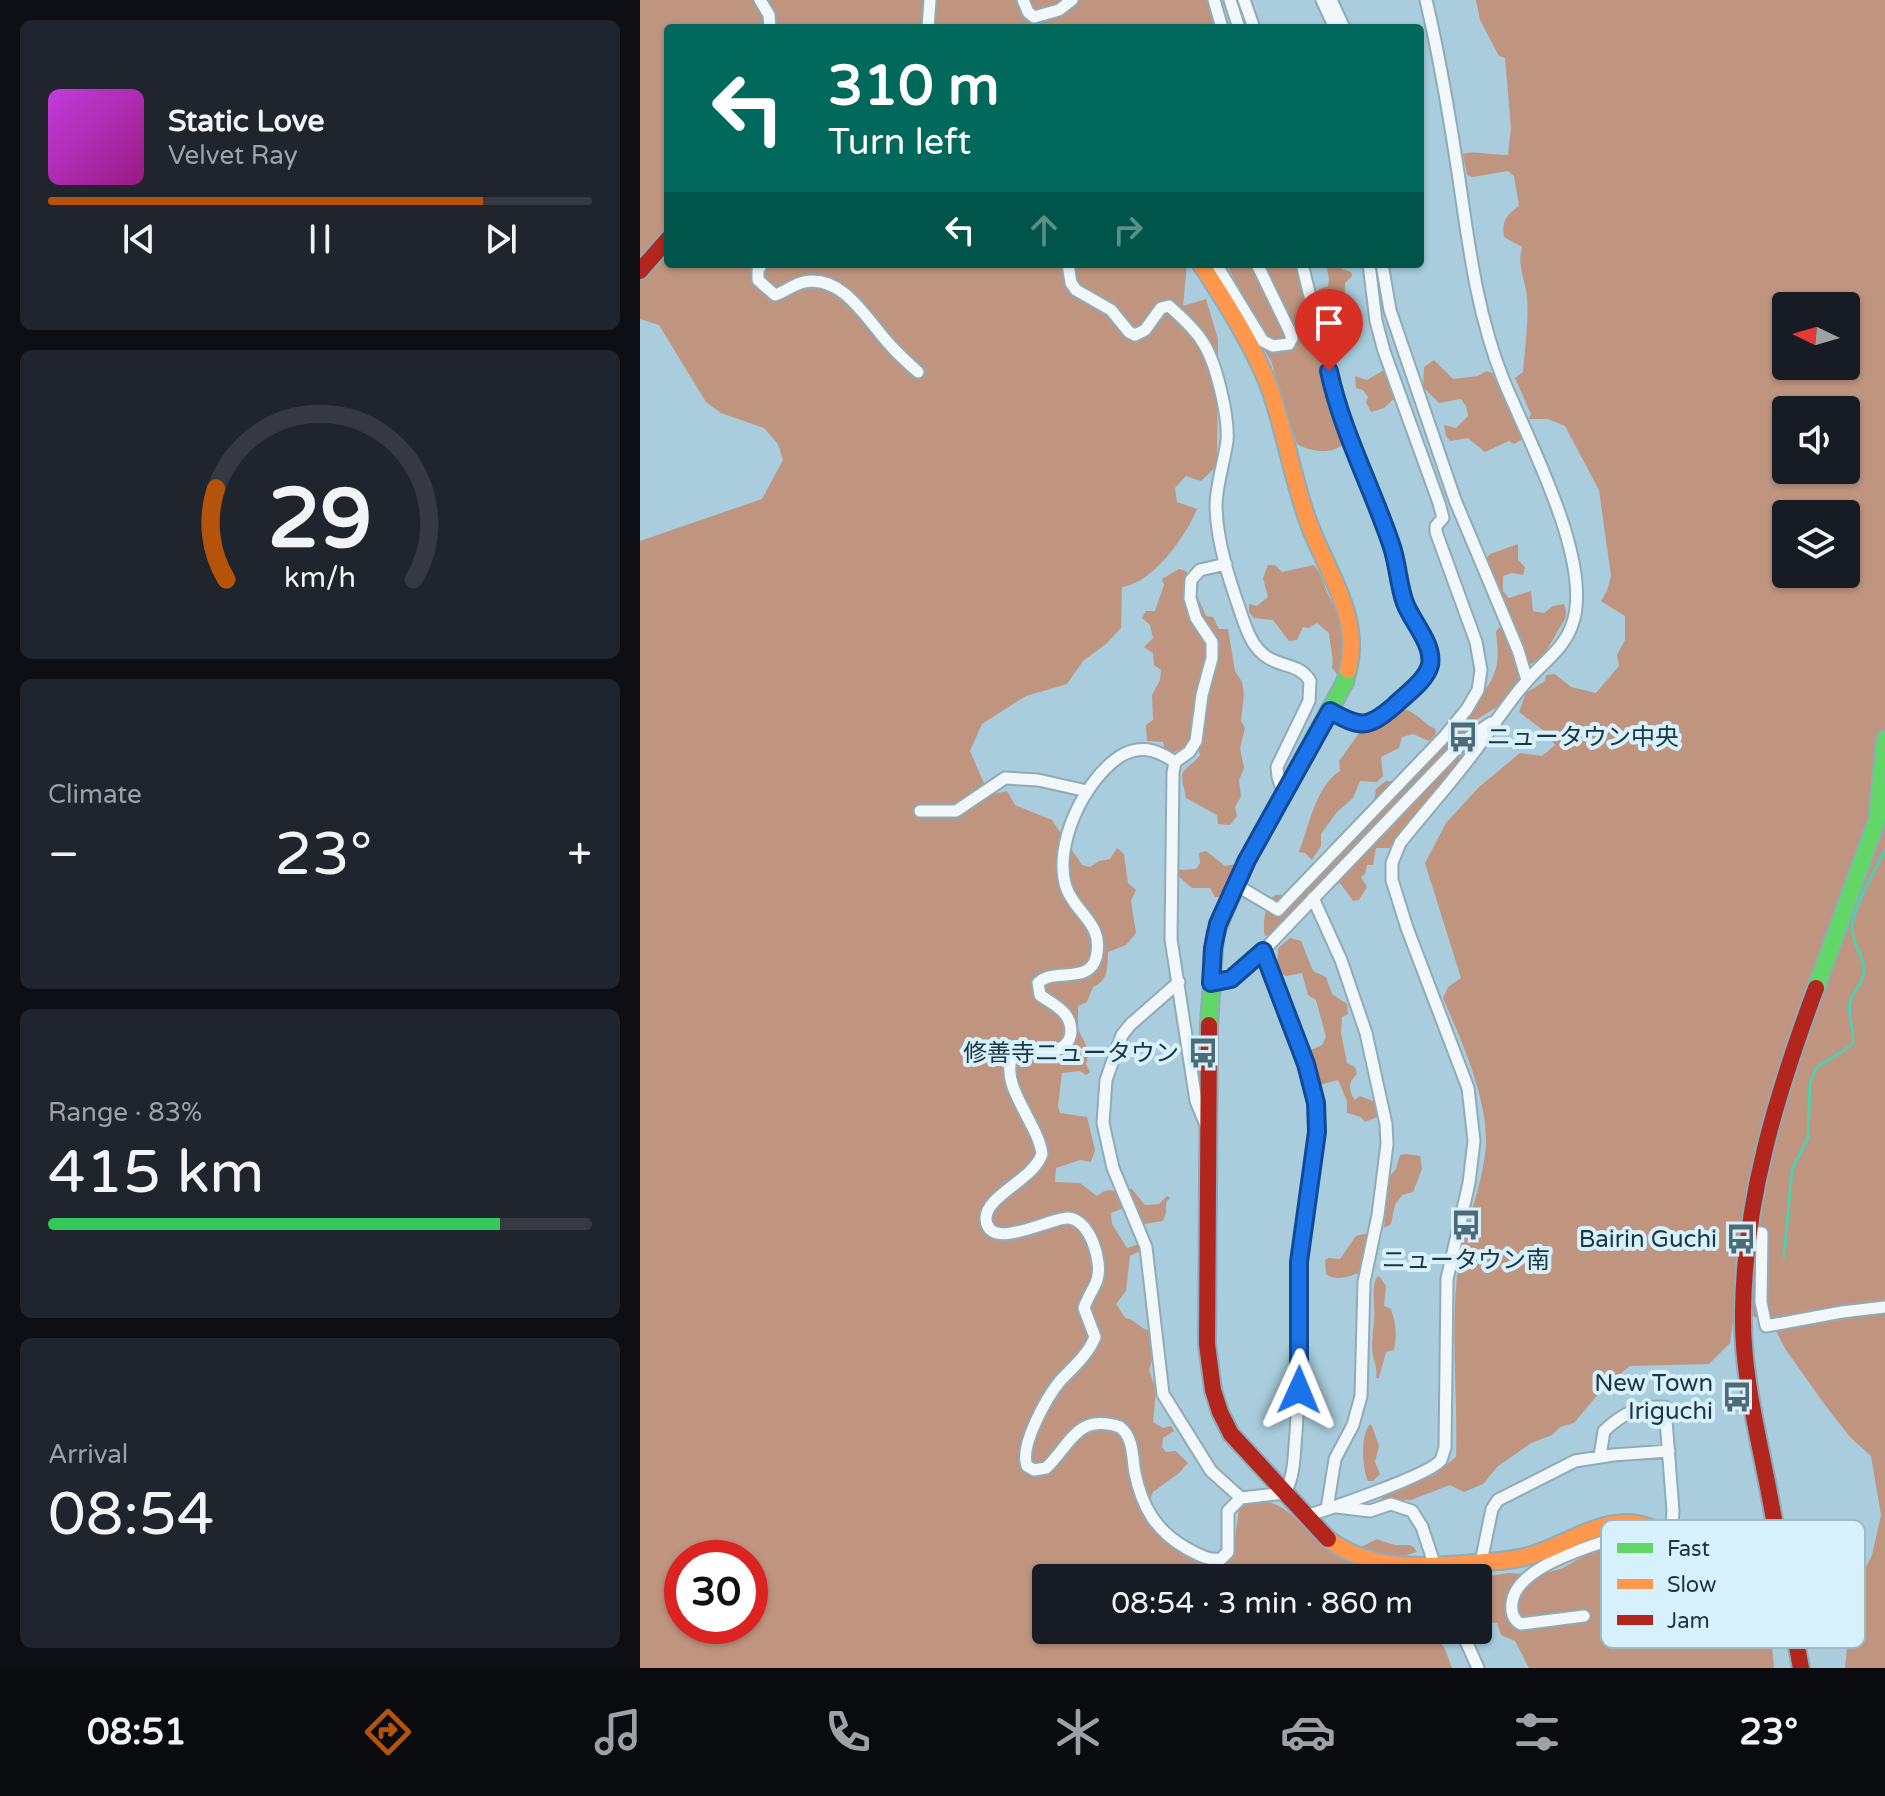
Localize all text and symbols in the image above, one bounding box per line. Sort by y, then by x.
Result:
text: 310 m [828,53,999,120]
icon: left [696,56,800,160]
text: Static Love [168,103,324,140]
text: Turn left [828,121,971,164]
text: Velvet Ray [168,140,298,171]
icon: left [938,208,982,252]
icon: ahead [1022,208,1066,252]
icon: right [1106,208,1150,252]
icon: previous [117,217,161,261]
icon: pause [298,217,342,261]
icon: next [479,217,523,261]
pin [1295,289,1363,371]
north arrow [1772,292,1860,380]
map controls [1772,292,1860,588]
icon: arrive [1307,301,1351,345]
button: sound [1772,396,1860,484]
text: 29 [268,470,372,570]
button: layers [1772,500,1860,588]
text: km/h [284,562,356,596]
bus stop icon: ニュータウン中央 [1446,720,1480,754]
place label: ニュータウン中央 [1487,723,1679,752]
text: Climate [48,779,142,810]
text: 23° [274,819,372,891]
text: − [48,829,79,882]
text: + [567,829,592,882]
bus stop icon: 修善寺ニュータウン [1186,1036,1220,1070]
place label: 修善寺ニュータウン [963,1039,1179,1068]
text: Range · 83% [48,1097,202,1128]
text: 415 km [48,1137,264,1209]
bus stop icon: ニュータウン南 [1449,1208,1483,1242]
bus stop icon: Bairin Guchi [1724,1222,1758,1256]
place label: Bairin Guchi [1579,1225,1717,1254]
place label: ニュータウン南 [1382,1246,1550,1275]
position arrow [1257,1348,1341,1432]
place label: New Town Iriguchi [1594,1369,1713,1426]
bus stop icon: New Town Iriguchi [1720,1380,1754,1414]
text: Arrival [48,1439,128,1470]
text: 08:54 [48,1479,214,1551]
legend [1601,1520,1865,1648]
text: Fast [1667,1536,1710,1562]
speed limit sign: 30 [664,1540,768,1644]
text: Slow [1667,1572,1717,1598]
text: 08:54 · 3 min · 860 m [1111,1585,1413,1622]
text: Jam [1667,1608,1710,1634]
icon: directions [360,1704,416,1760]
icon: music [590,1704,646,1760]
icon: phone [820,1704,876,1760]
icon: climate [1050,1704,1106,1760]
icon: car [1280,1704,1336,1760]
icon: filters [1509,1704,1565,1760]
text: 08:51 [87,1711,187,1754]
text: 23° [1739,1711,1798,1754]

